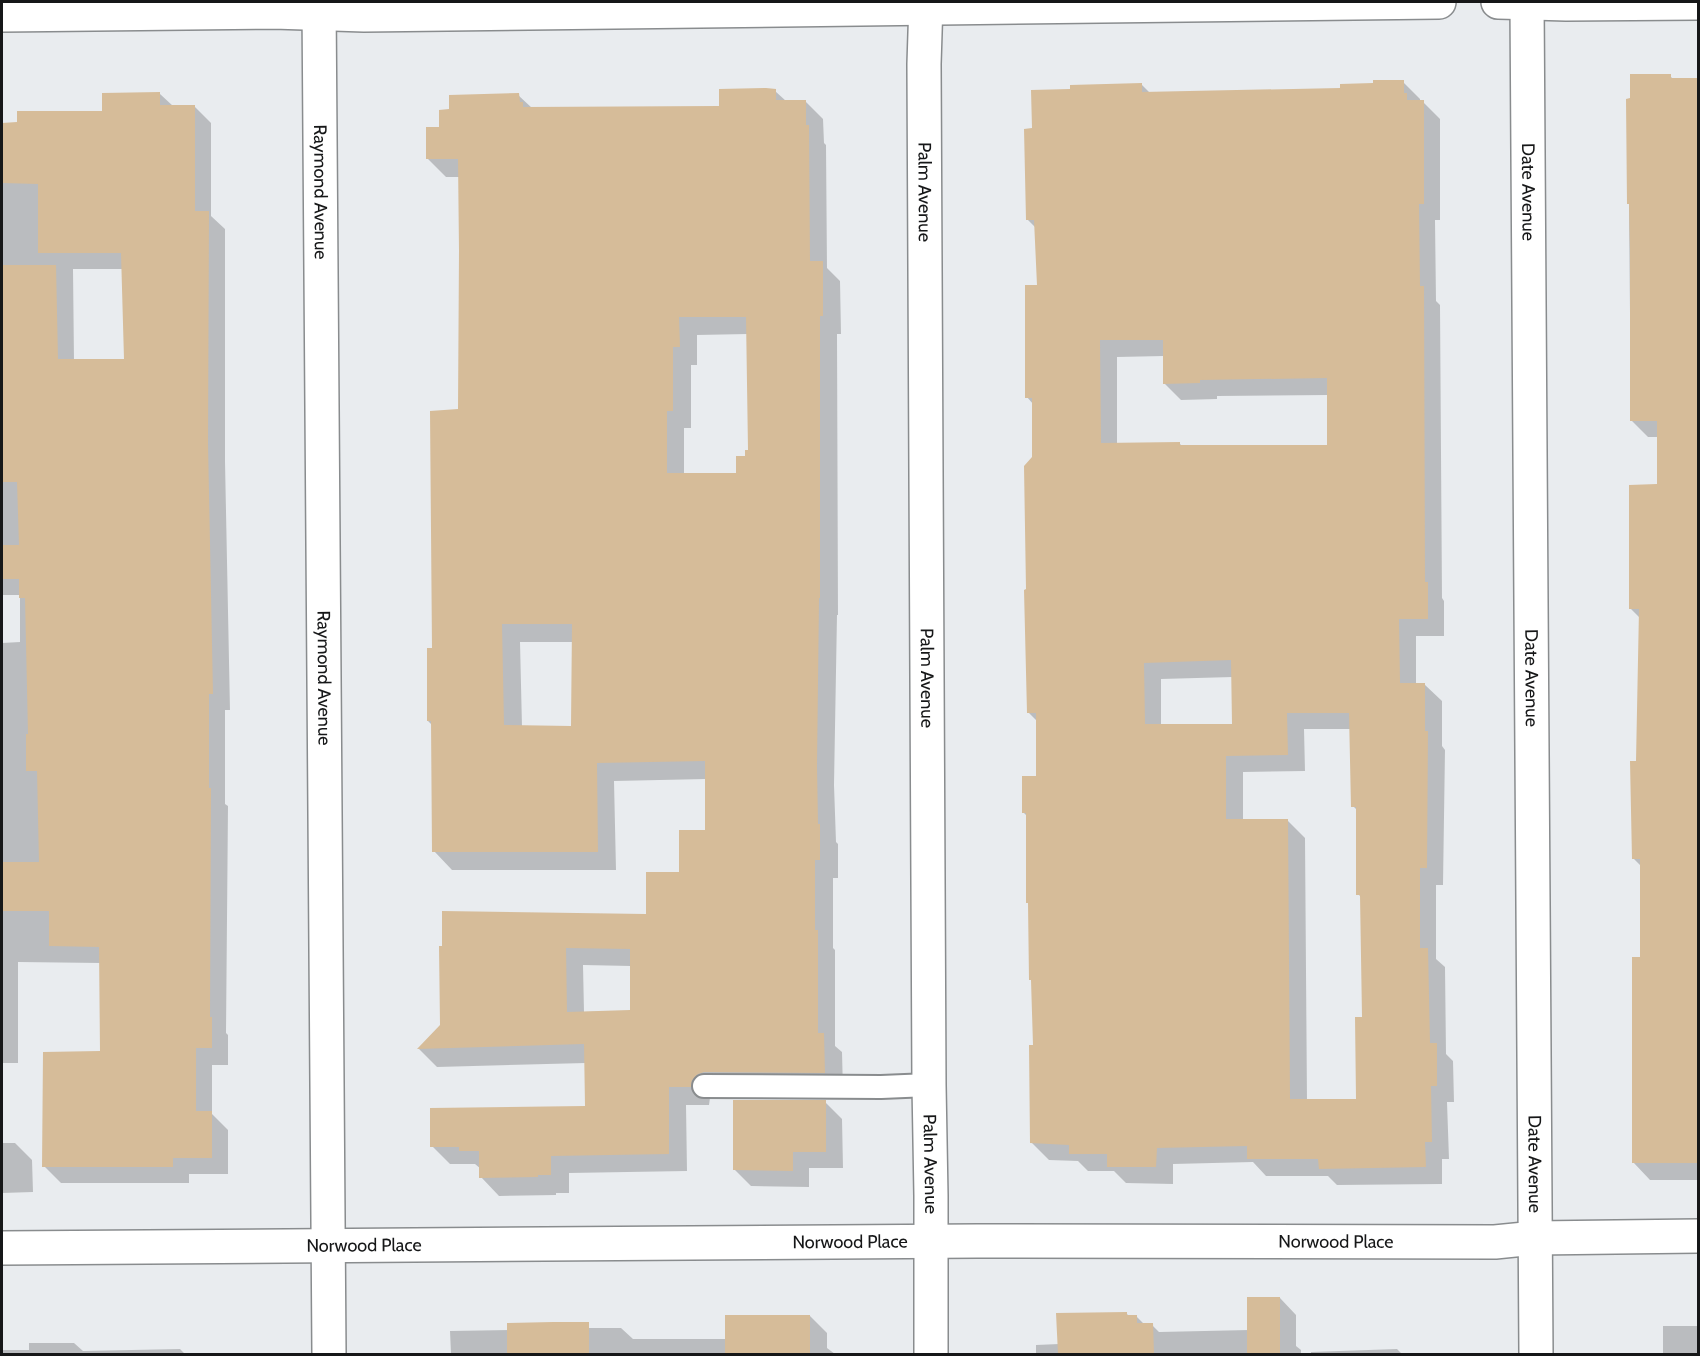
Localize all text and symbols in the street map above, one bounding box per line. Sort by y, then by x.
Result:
street label: Raymond Avenue [309,124,332,260]
street label: Palm Avenue [913,142,936,242]
street label: Date Avenue [1517,143,1540,241]
street label: Raymond Avenue [313,610,335,746]
street label: Palm Avenue [916,628,938,728]
street label: Date Avenue [1520,629,1543,727]
street label: Palm Avenue [919,1114,942,1214]
street label: Date Avenue [1523,1115,1546,1213]
street label: Norwood Place [792,1230,908,1253]
street label: Norwood Place [1278,1231,1394,1253]
street label: Norwood Place [306,1234,422,1257]

